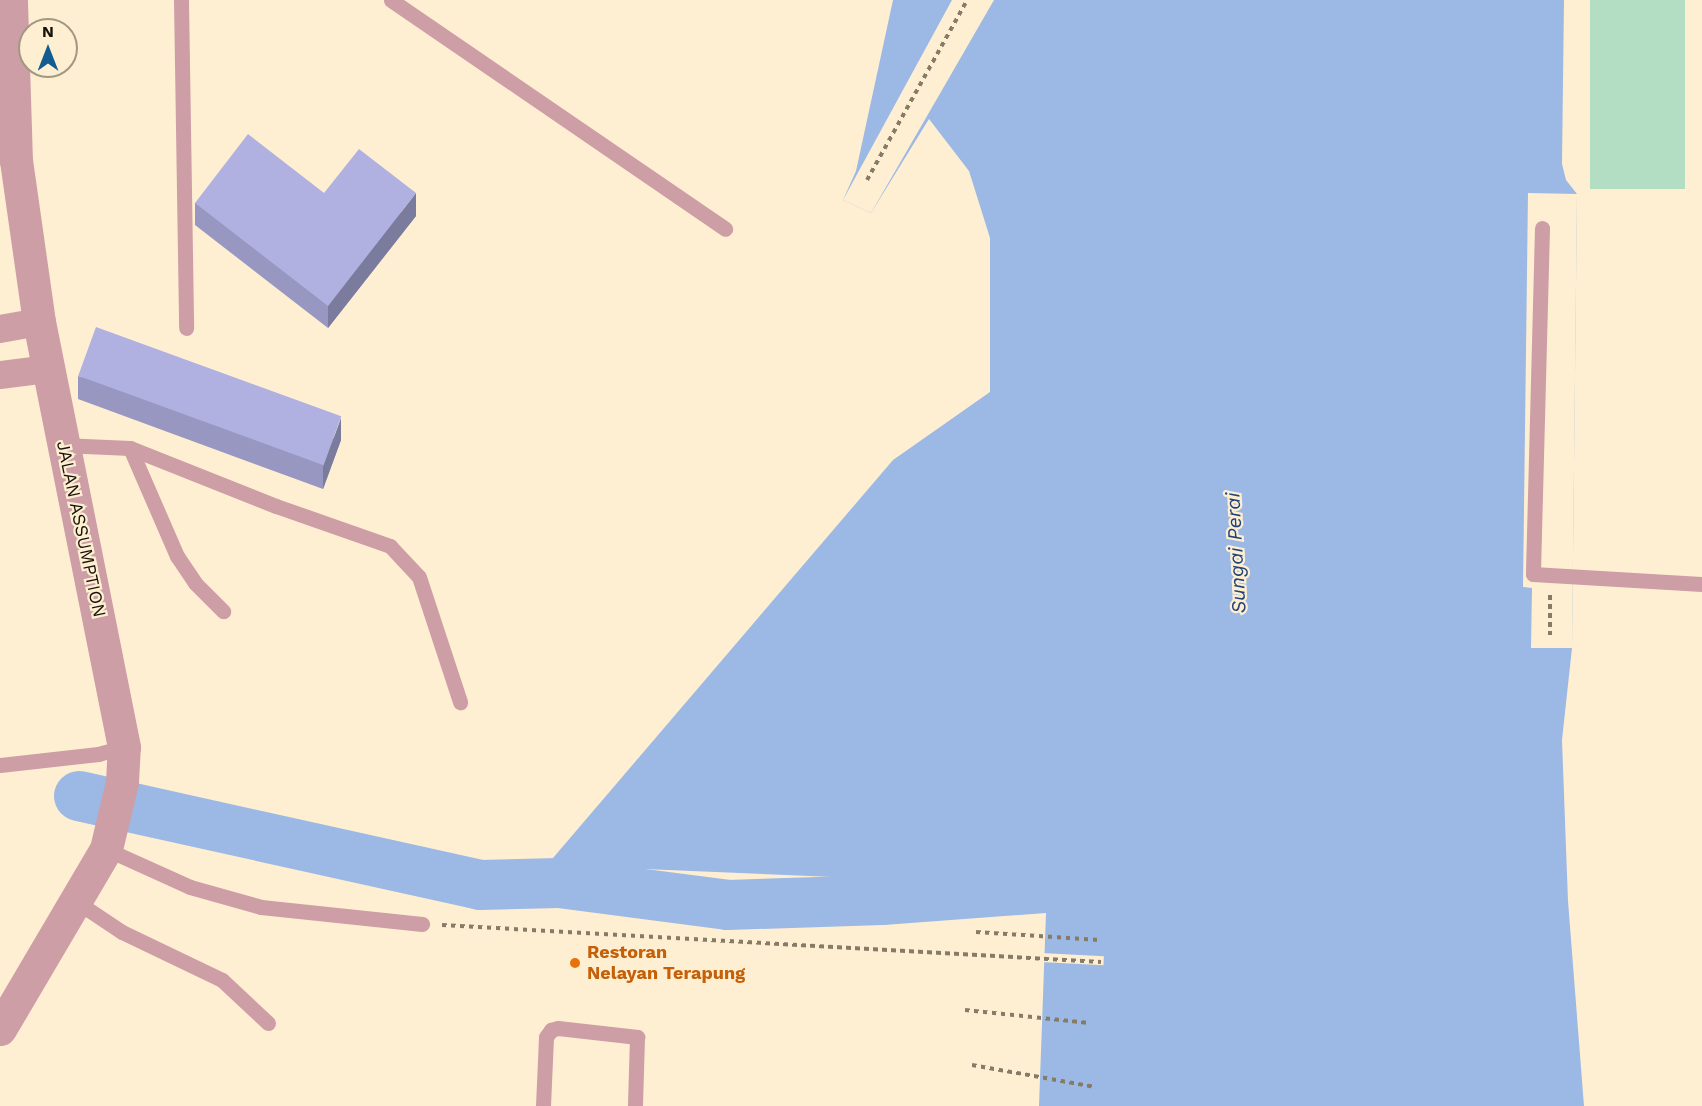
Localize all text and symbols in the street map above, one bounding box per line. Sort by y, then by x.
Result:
north arrow [18,18,78,78]
text: N [42,22,54,41]
street label: JALAN ASSUMPTION [52,439,110,619]
water label: Sungai Perai [1221,492,1251,614]
place label: Restoran Nelayan Terapung [587,942,745,984]
marker: Restoran Nelayan Terapung [568,956,582,970]

